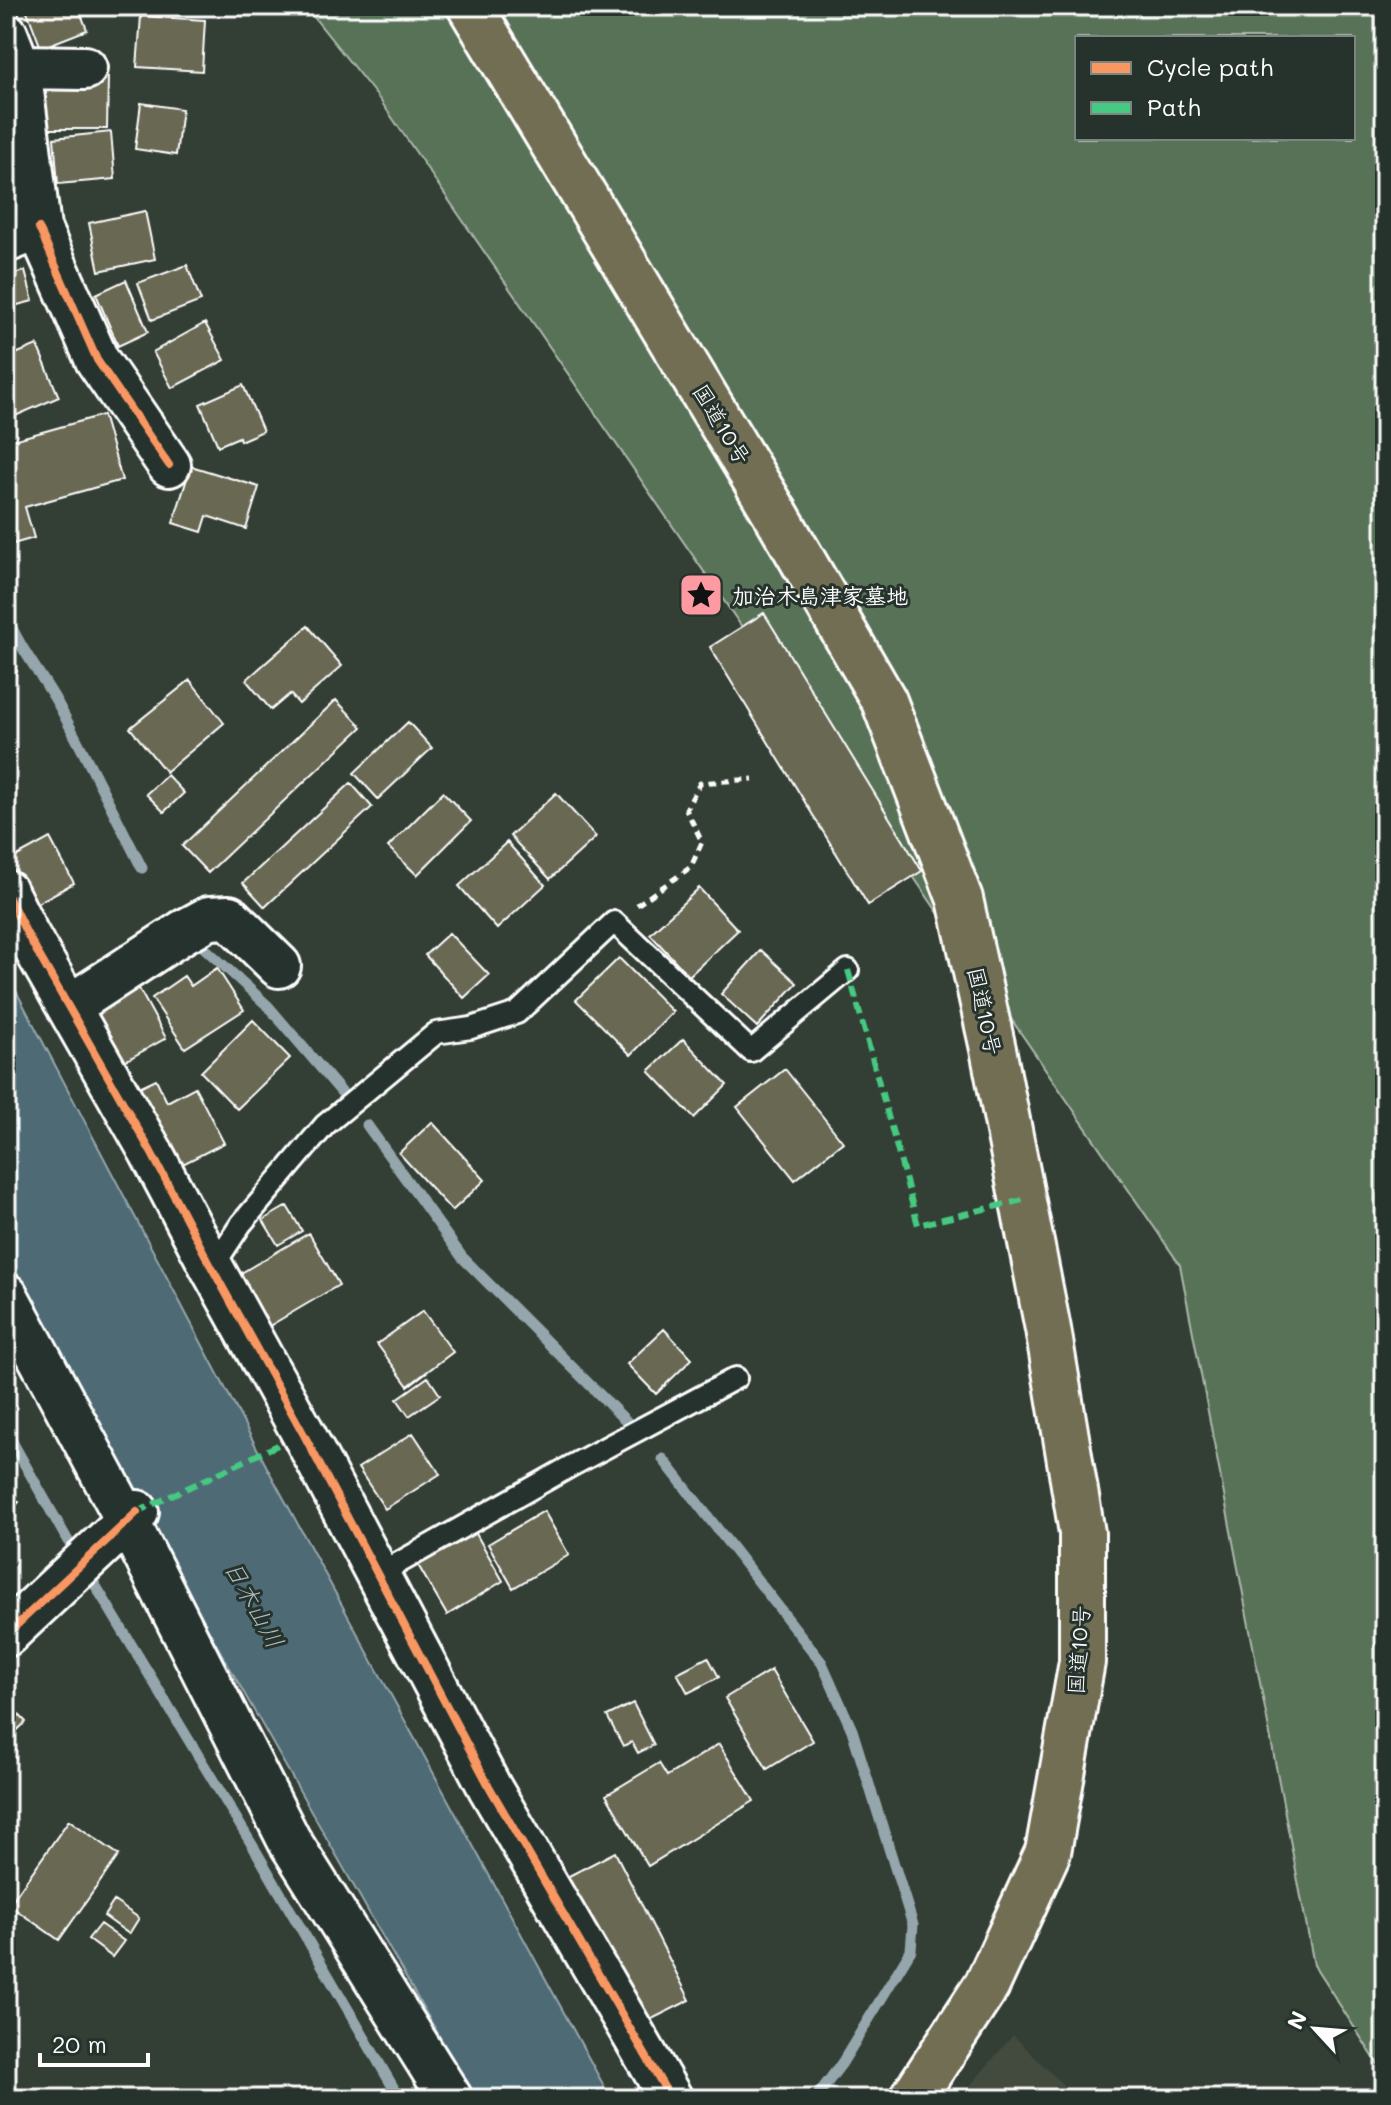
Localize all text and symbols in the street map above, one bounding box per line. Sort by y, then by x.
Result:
legend [1075,36,1355,140]
text: Cycle path [1147,51,1273,82]
text: Path [1147,91,1201,122]
street label: 国道10号 [687,378,757,470]
place icon: 加治木島津家墓地 [677,571,725,619]
place label: 加治木島津家墓地 [732,581,908,610]
street label: 国道10号 [962,964,1008,1058]
water label: 日木山川 [218,1555,292,1653]
street label: 国道10号 [1060,1604,1096,1696]
north arrow [1275,1989,1355,2069]
text: N [1280,2006,1313,2034]
scale bar [40,2017,148,2067]
text: 20 m [52,2028,107,2059]

